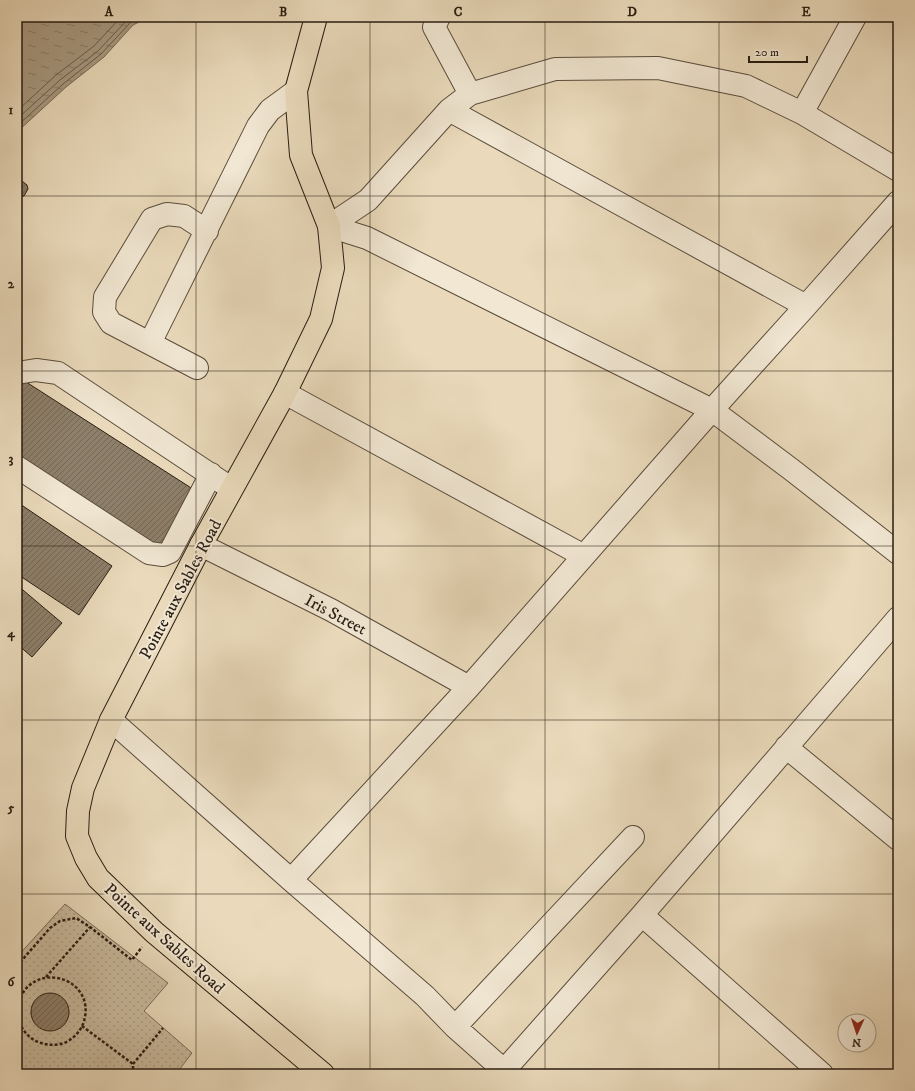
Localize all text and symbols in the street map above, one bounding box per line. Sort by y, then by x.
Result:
text: A [104,4,114,20]
text: B [279,4,287,20]
text: C [454,4,463,20]
text: D [627,4,637,20]
text: E [801,4,811,20]
scale bar [749,38,807,64]
text: 20 m [755,45,779,60]
text: 1 [9,102,14,118]
text: 2 [8,276,15,292]
text: 3 [9,451,14,467]
street label: Pointe aux Sables Road [135,515,227,663]
street label: Iris Street [301,589,371,641]
text: 4 [6,625,15,642]
text: 5 [7,800,15,816]
street label: Pointe aux Sables Road [99,879,230,999]
text: 6 [8,974,16,990]
north arrow [837,1013,877,1053]
text: N [852,1035,861,1049]

